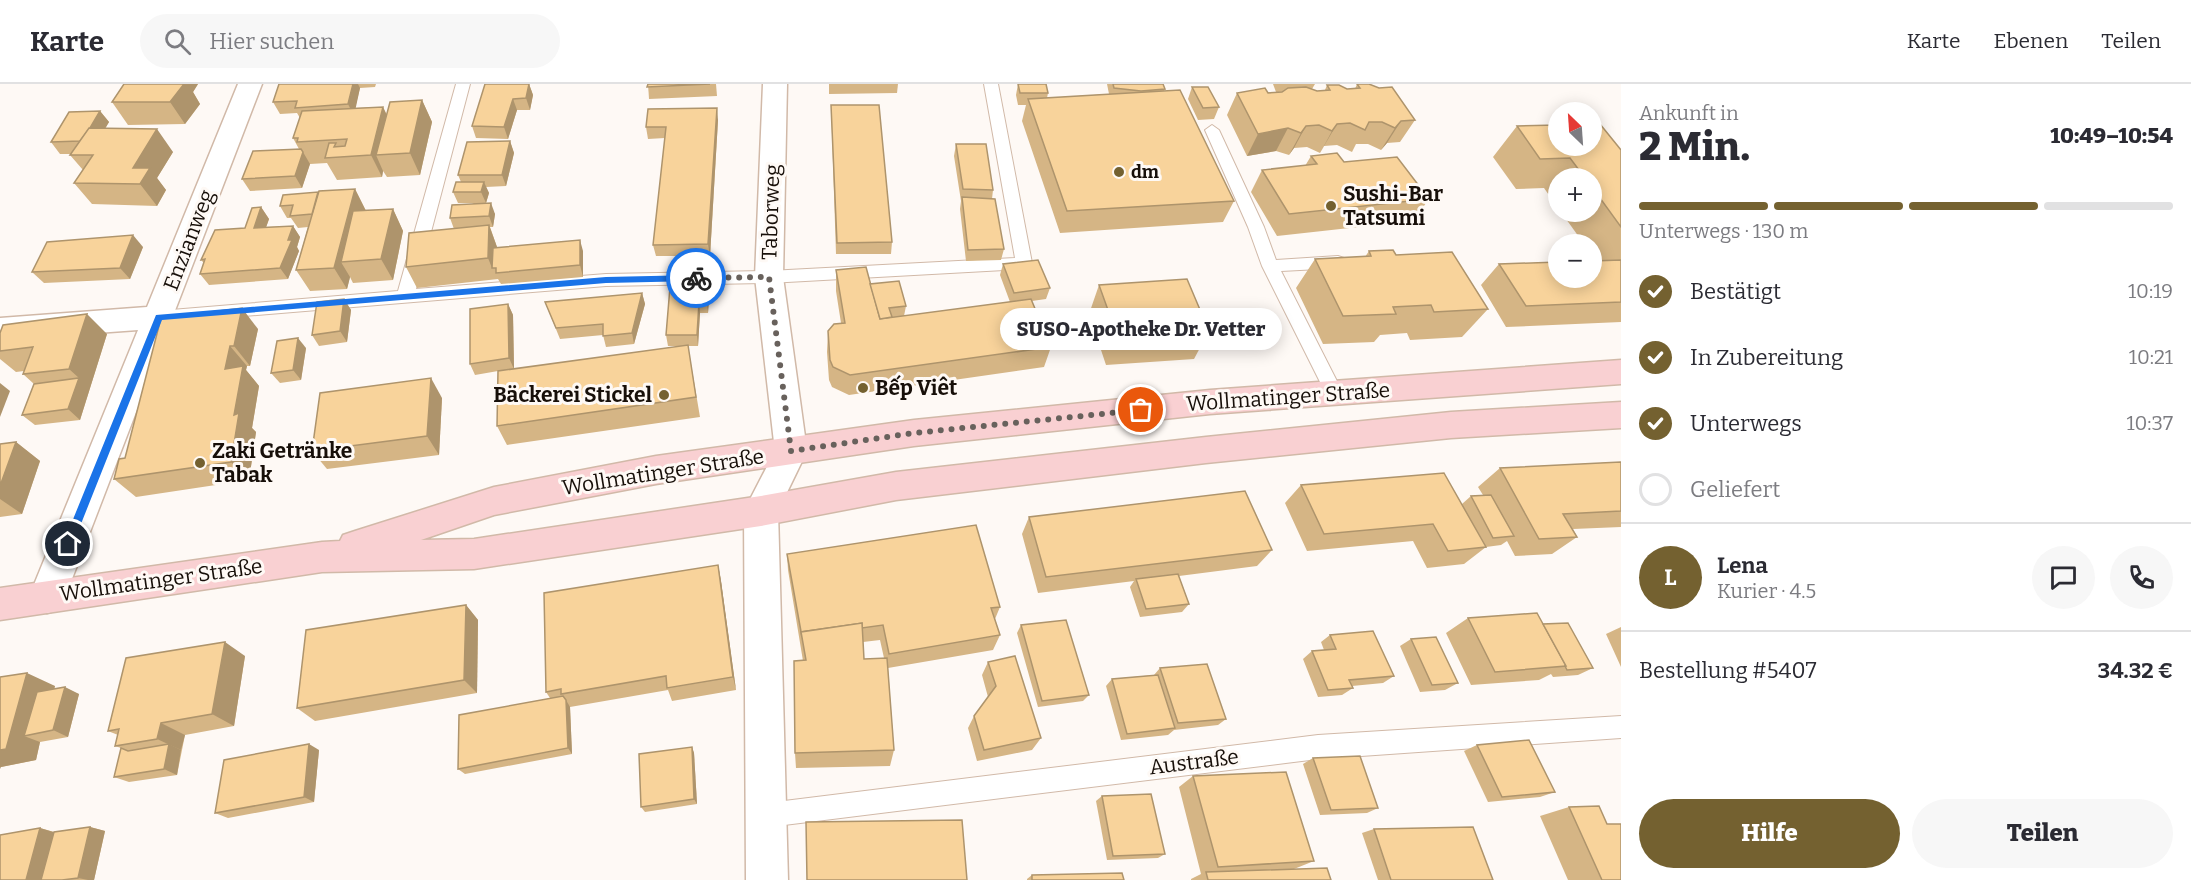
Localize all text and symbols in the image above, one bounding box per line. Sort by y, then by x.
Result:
search box [140,14,560,68]
text: Karte [30,25,104,58]
icon: search [161,25,194,58]
text: Hier suchen [209,28,334,55]
text: Karte [1907,28,1960,54]
text: Ebenen [1993,28,2068,54]
text: Teilen [2101,28,2161,54]
text: Ankunft in [1639,101,1739,125]
north arrow [1548,102,1602,156]
map controls [1548,102,1602,288]
text: 10:49–10:54 [2050,122,2173,149]
text: 2 Min. [1639,124,1750,170]
place label: dm [1131,161,1159,183]
street label: Taborweg [756,163,786,260]
marker: dm [1112,165,1126,179]
button: + [1548,168,1602,222]
place label: Sushi-Bar Tatsumi [1343,181,1443,231]
street label: Enzianweg [158,186,220,294]
marker: Sushi-Bar Tatsumi [1324,199,1338,213]
text: Unterwegs · 130 m [1639,219,1808,243]
button: − [1548,234,1602,288]
courier [666,248,726,308]
icon: bike [680,262,713,295]
icon: check [1639,275,1672,308]
text: Bestätigt [1690,278,1781,305]
text: 10:19 [2128,279,2173,303]
callout: SUSO-Apotheke Dr. Vetter [1000,308,1282,350]
text: SUSO-Apotheke Dr. Vetter [1017,317,1265,341]
icon: check [1639,341,1672,374]
text: In Zubereitung [1690,344,1843,371]
text: 10:21 [2129,345,2173,369]
place label: Bếp Viêt [875,374,958,401]
street label: Wollmatinger Straße [1185,377,1391,417]
marker: Bếp Viêt [856,381,870,395]
place label: Bäckerei Stickel [493,382,652,408]
pin [1115,384,1166,435]
marker: Bäckerei Stickel [657,388,671,402]
icon: bag [1124,393,1157,426]
icon: check [1639,407,1672,440]
text: Unterwegs [1690,410,1802,437]
text: 10:37 [2126,411,2173,435]
place label: Zaki Getränke Tabak [212,438,352,488]
street label: Wollmatinger Straße [560,443,766,501]
marker: Zaki Getränke Tabak [193,456,207,470]
text: Geliefert [1690,476,1780,503]
pin [42,518,93,569]
icon: home [51,527,84,560]
button: chat [2032,546,2095,609]
button: phone [2110,546,2173,609]
text: Lena [1717,552,1768,579]
street label: Wollmatinger Straße [58,553,264,607]
text: L [1664,564,1677,591]
text: Kurier · 4.5 [1717,579,1816,603]
text: Bestellung #5407 [1639,657,1817,684]
text: 34.32 € [2097,657,2173,684]
street label: Austraße [1148,744,1240,780]
button: Hilfe [1639,799,1900,868]
button: Teilen [1912,799,2173,868]

